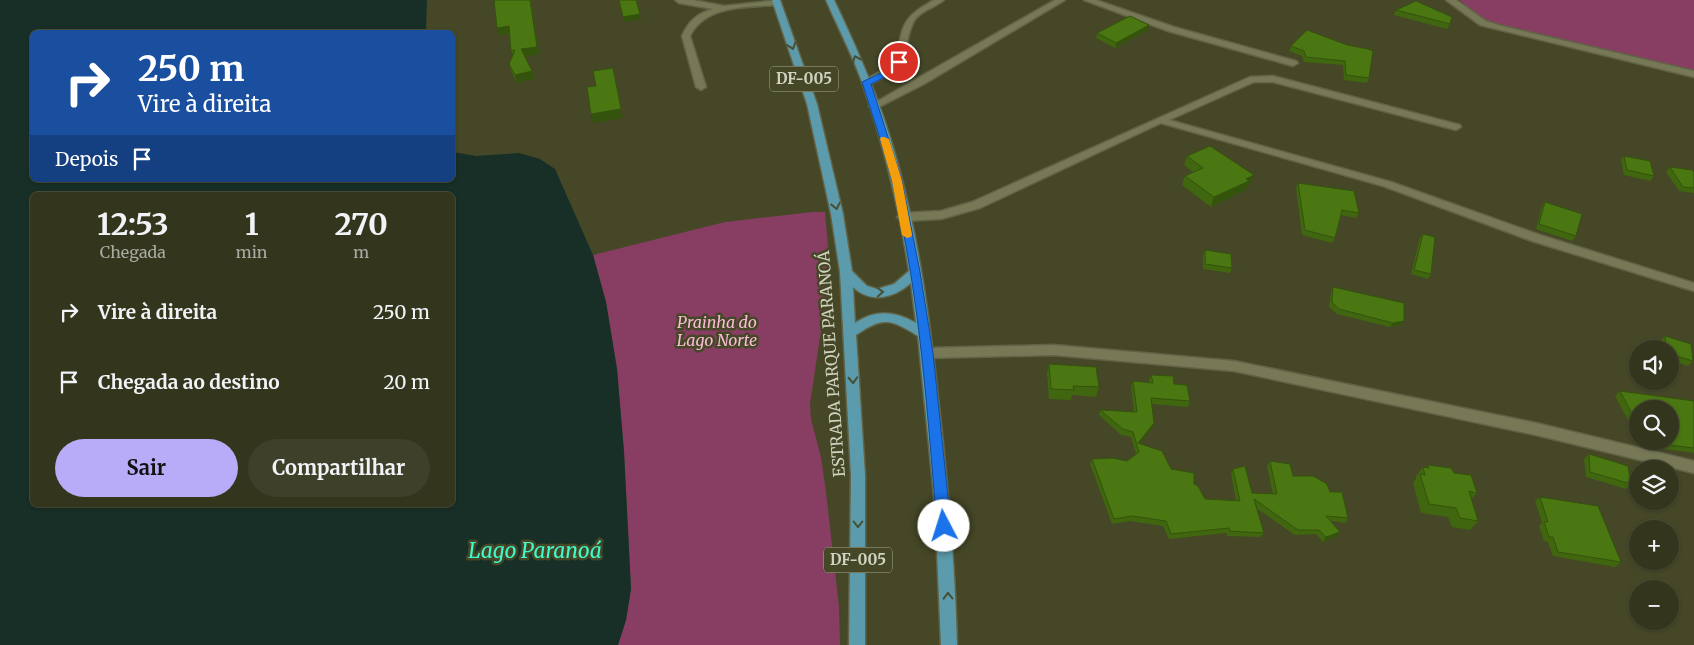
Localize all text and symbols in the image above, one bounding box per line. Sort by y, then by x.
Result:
one-way arrow [786,41,796,50]
pin [878,41,920,83]
text: 250 m [138,47,244,91]
icon: arrive [885,48,913,76]
icon: right [55,50,120,115]
one-way arrow [852,55,863,64]
road number: DF-005 [770,66,838,92]
text: Vire à direita [138,90,271,118]
icon: arrive [128,145,156,173]
text: Depois [55,147,118,171]
one-way arrow [830,202,840,211]
text: 12:53 [97,205,169,243]
text: 1 [245,205,259,243]
text: 270 [334,205,388,243]
text: Chegada [100,242,166,262]
text: min [236,242,267,262]
text: m [353,242,369,262]
street label: ESTRADA PARQUE PARANOÁ [813,249,849,478]
one-way arrow [877,287,885,297]
icon: right [55,298,83,326]
text: Vire à direita [98,300,217,324]
text: 250 m [373,300,430,324]
park label: Prainha do Lago Norte [677,312,757,350]
map controls [1629,340,1679,630]
button: sound [1629,340,1679,390]
icon: arrive [55,368,83,396]
text: Chegada ao destino [98,370,280,394]
text: 20 m [383,370,430,394]
one-way arrow [848,376,858,384]
button: search [1629,400,1679,450]
button: Sair [55,439,238,497]
button: Compartilhar [248,439,430,497]
button: layers [1629,460,1679,510]
position arrow [917,499,969,551]
one-way arrow [853,520,863,528]
button: + [1629,520,1679,570]
water label: Lago Paranoá [468,537,602,564]
road number: DF-005 [824,548,892,572]
button: − [1629,580,1679,630]
one-way arrow [943,592,953,600]

